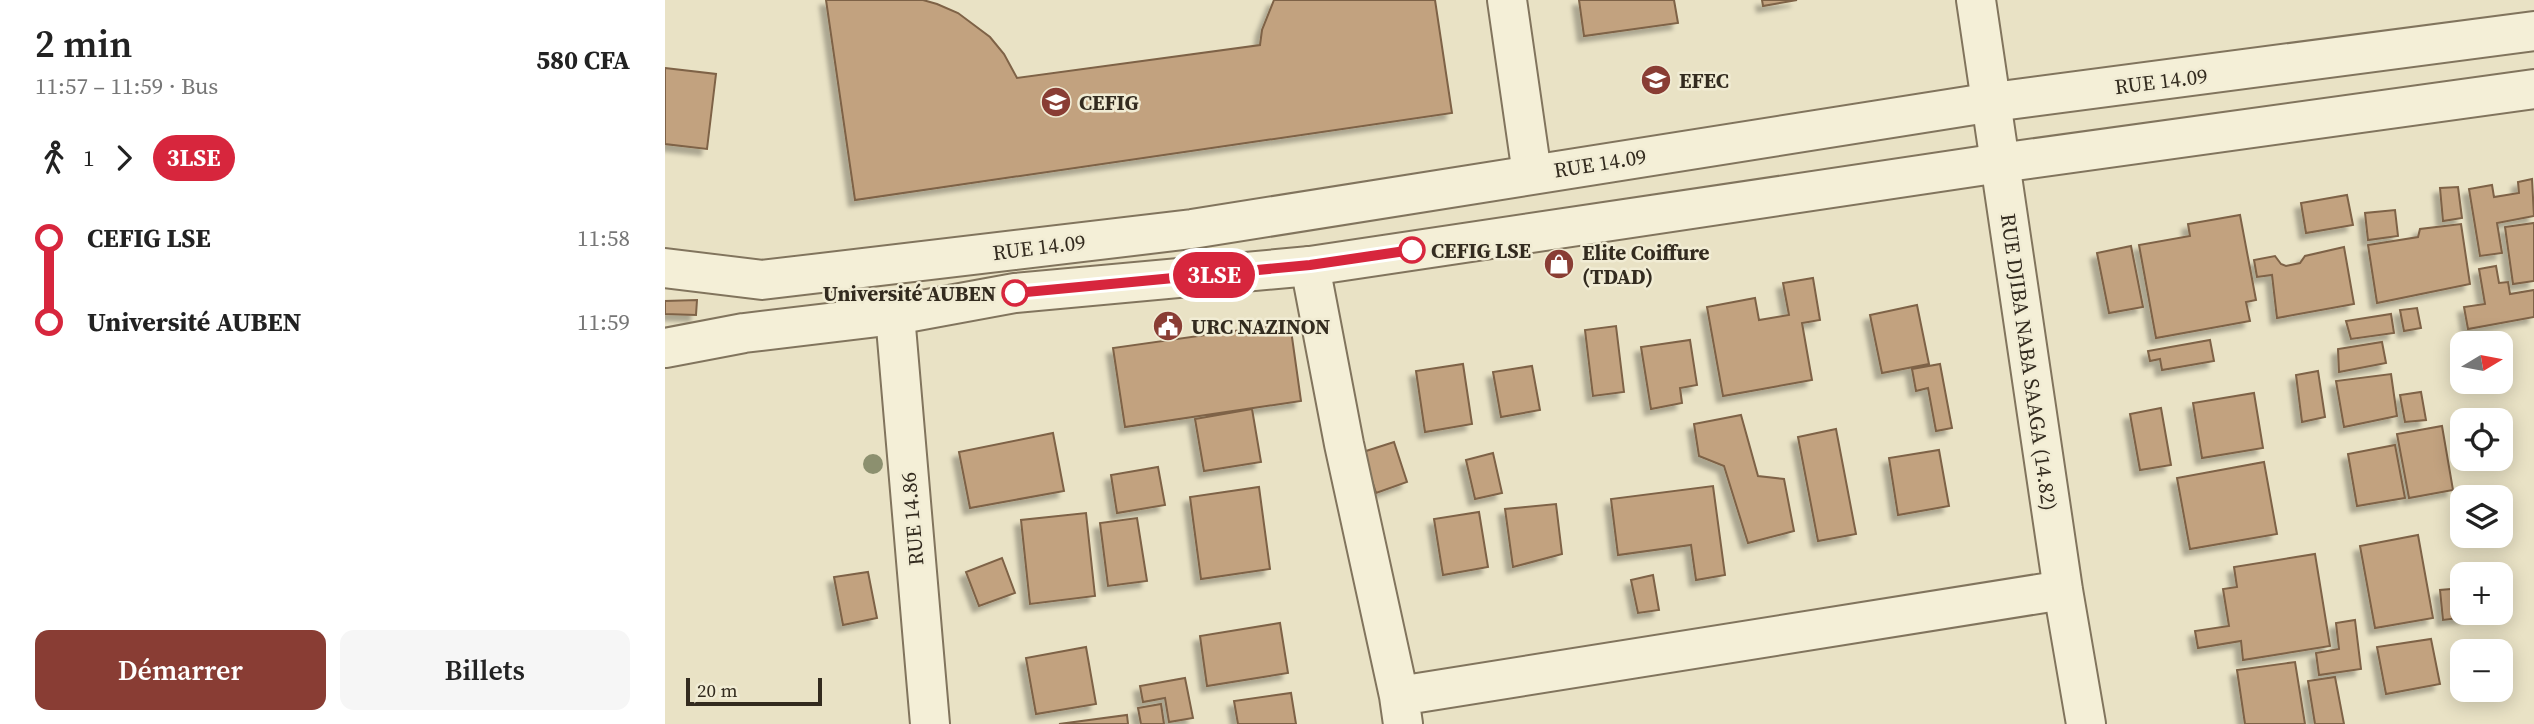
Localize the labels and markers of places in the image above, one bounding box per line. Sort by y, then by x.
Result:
school or university icon: EFEC [1639,63,1673,97]
place label: EFEC [1679,66,1729,95]
school or university icon: CEFIG [1039,85,1073,119]
place label: CEFIG [1079,88,1139,117]
place label: CEFIG LSE [1431,236,1531,265]
marker: CEFIG LSE [1399,237,1425,263]
place label: Elite Coiffure (TDAD) [1582,238,1710,291]
shop icon: Elite Coiffure (TDAD) [1542,247,1576,281]
place label: Université AUBEN [823,279,996,308]
marker: Université AUBEN [1002,280,1028,306]
public building icon: URC NAZINON [1151,309,1185,343]
place label: URC NAZINON [1191,312,1330,341]

